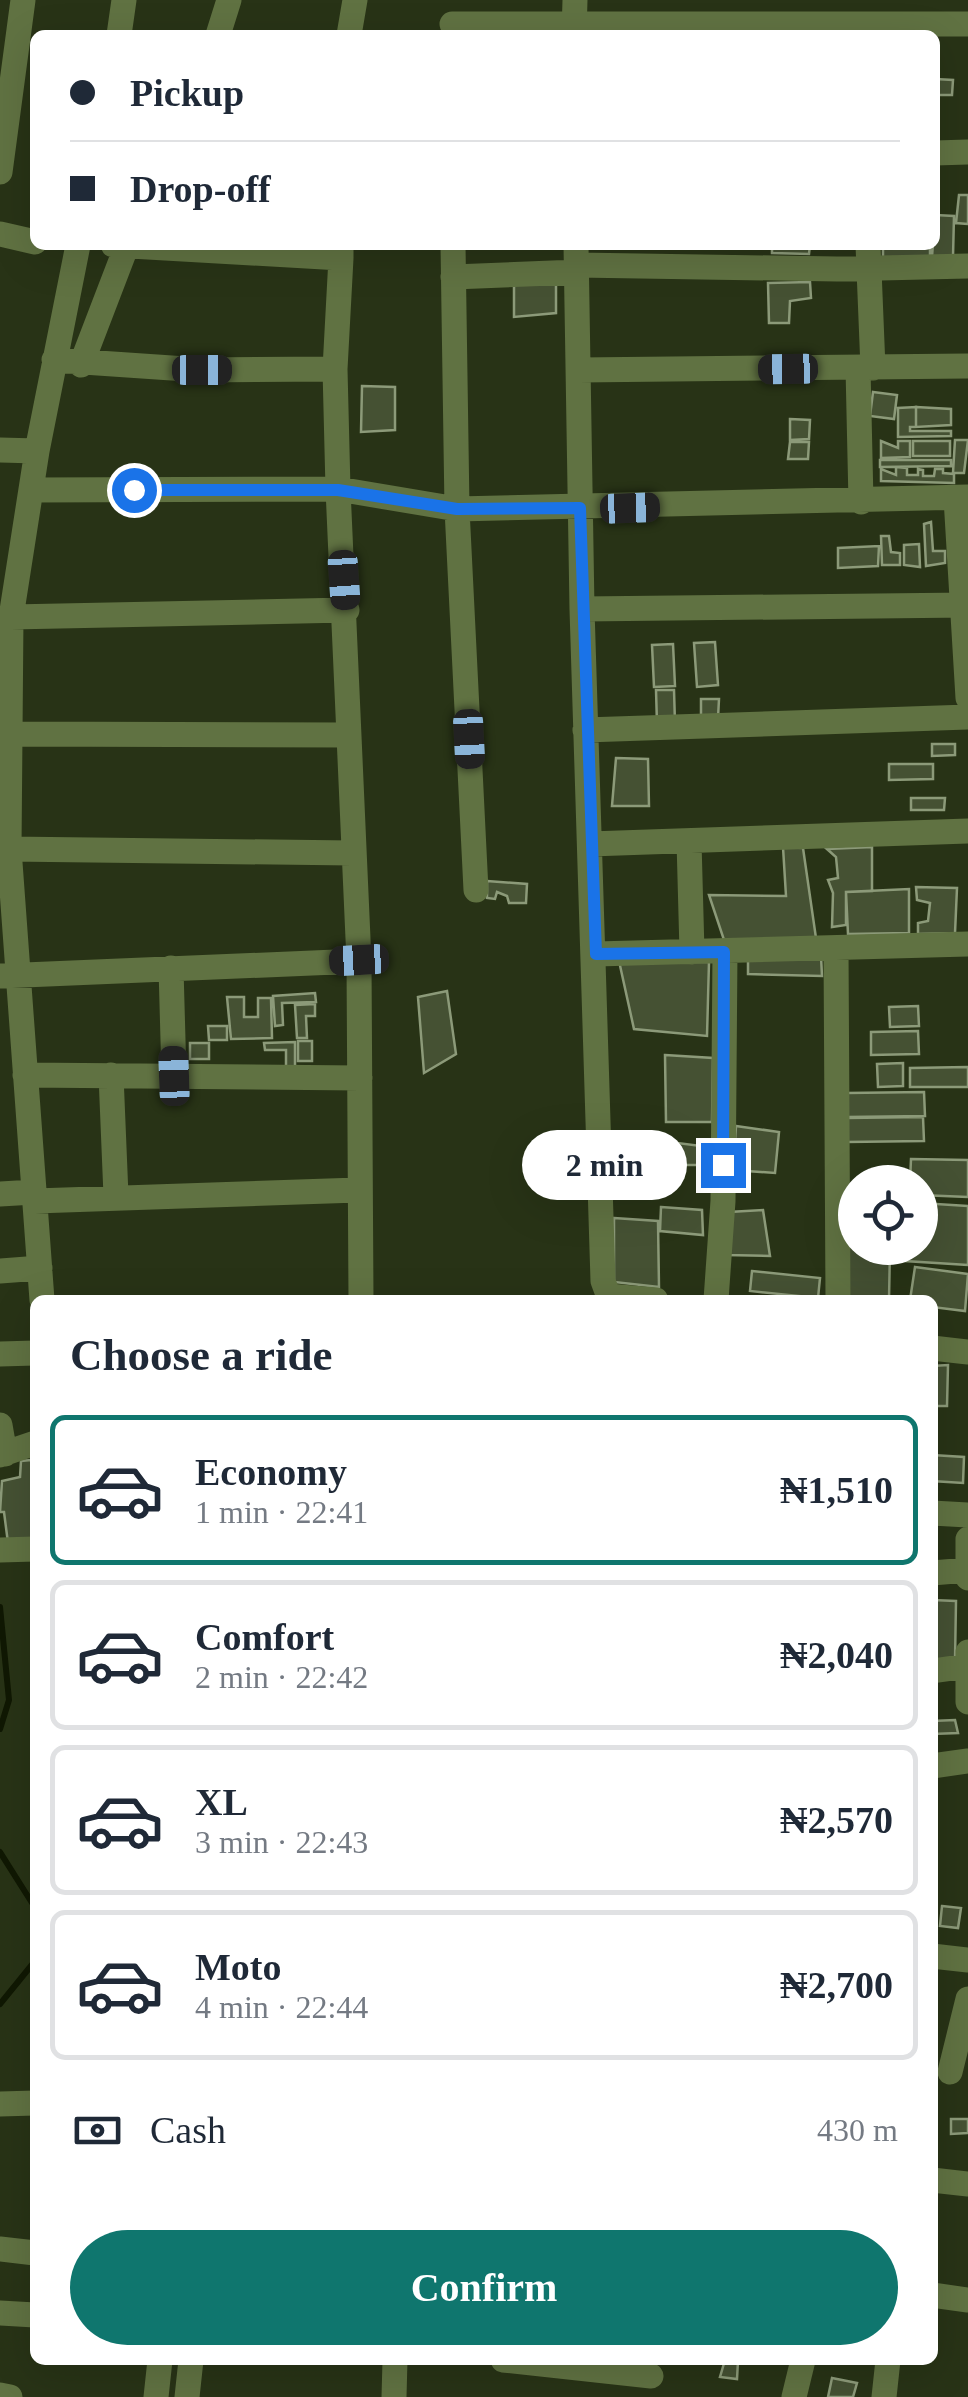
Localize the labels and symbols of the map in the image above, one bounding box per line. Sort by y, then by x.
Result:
car [758,353,818,385]
car [172,355,232,385]
route start [112,468,157,513]
car [599,492,661,524]
car [327,549,361,611]
car [452,708,486,770]
car [328,943,390,977]
car [158,1045,190,1107]
callout: 2 min [523,1130,688,1200]
route end [701,1143,746,1188]

